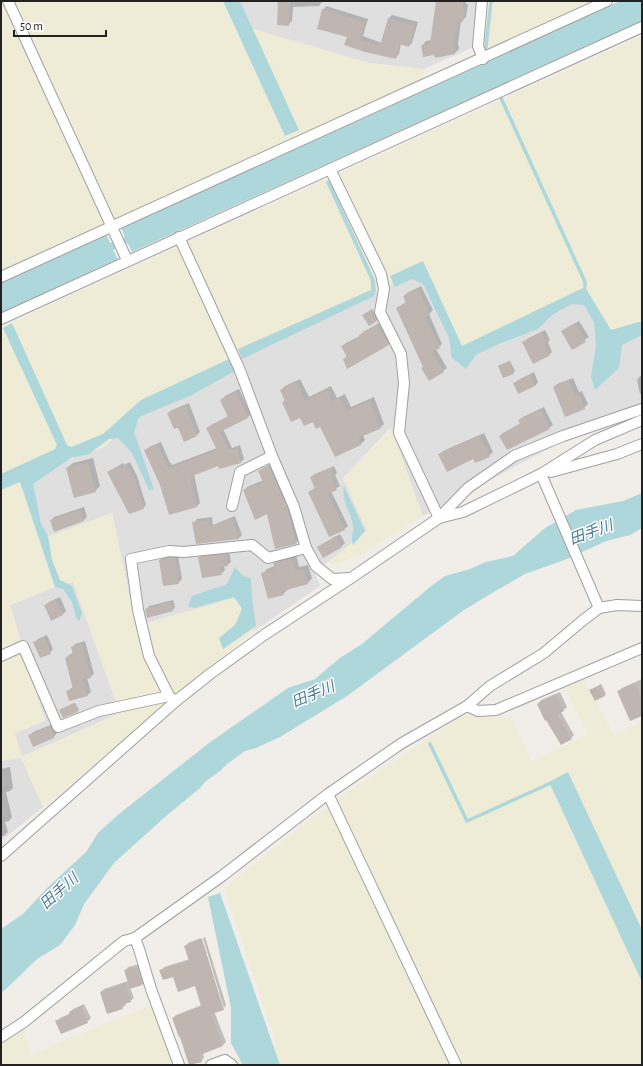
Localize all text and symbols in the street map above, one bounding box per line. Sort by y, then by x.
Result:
scale bar [14,12,106,38]
text: 50 m [20,20,43,32]
water label: 田手川 [567,516,617,547]
water label: 田手川 [289,677,339,710]
water label: 田手川 [37,869,83,912]

